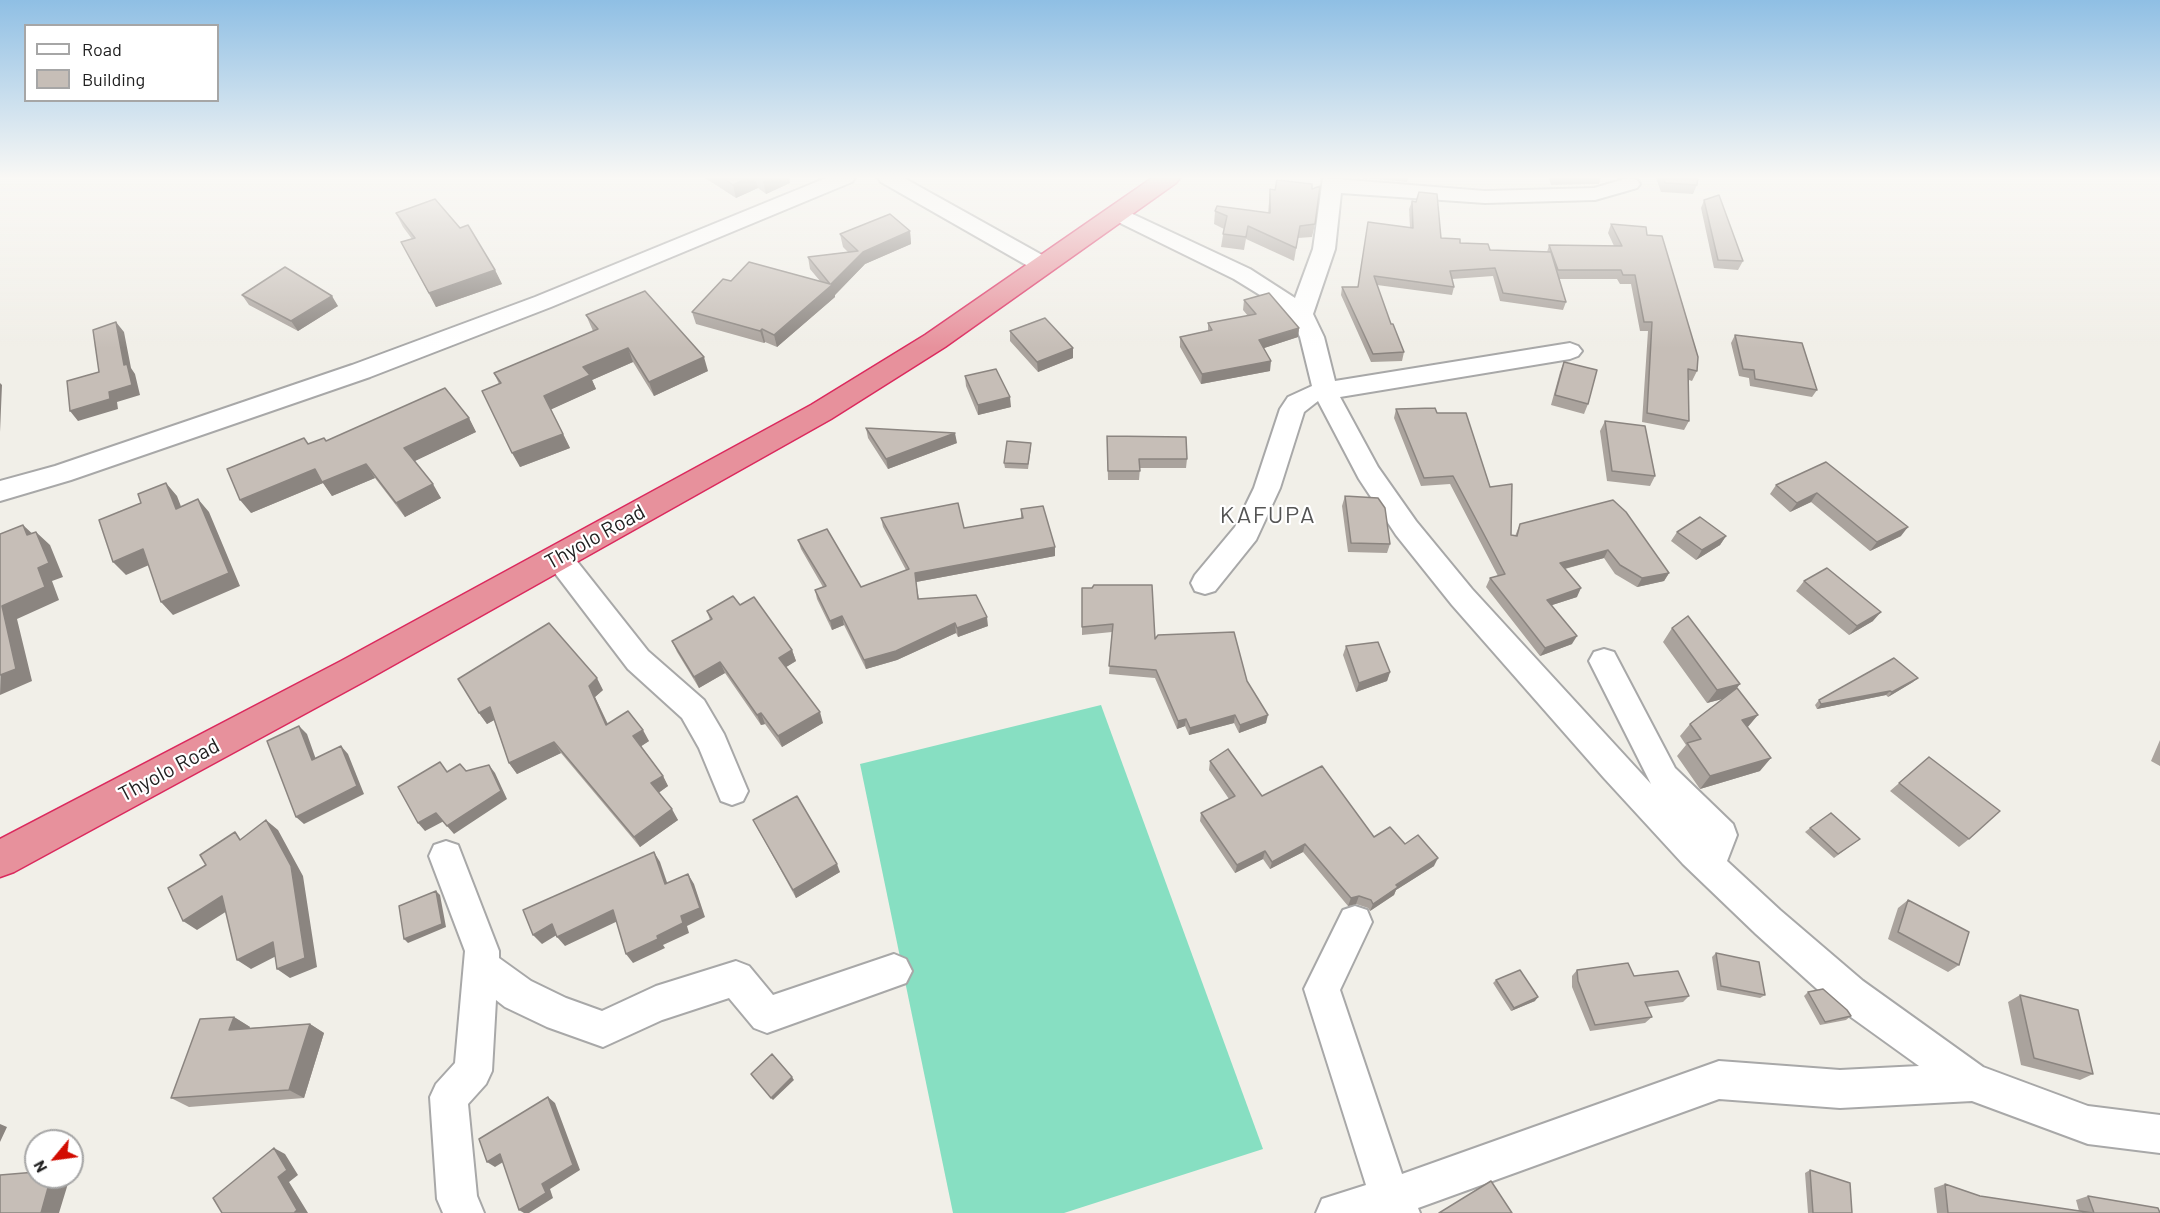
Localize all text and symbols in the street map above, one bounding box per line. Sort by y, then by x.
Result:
legend [24,24,219,102]
text: Road [82,38,122,60]
text: Building [82,68,145,90]
street label: Thyolo Road [540,499,650,575]
district label: KAFUPA [1220,501,1316,529]
street label: Thyolo Road [114,733,224,807]
north arrow [24,1129,84,1189]
text: N [29,1158,50,1176]

